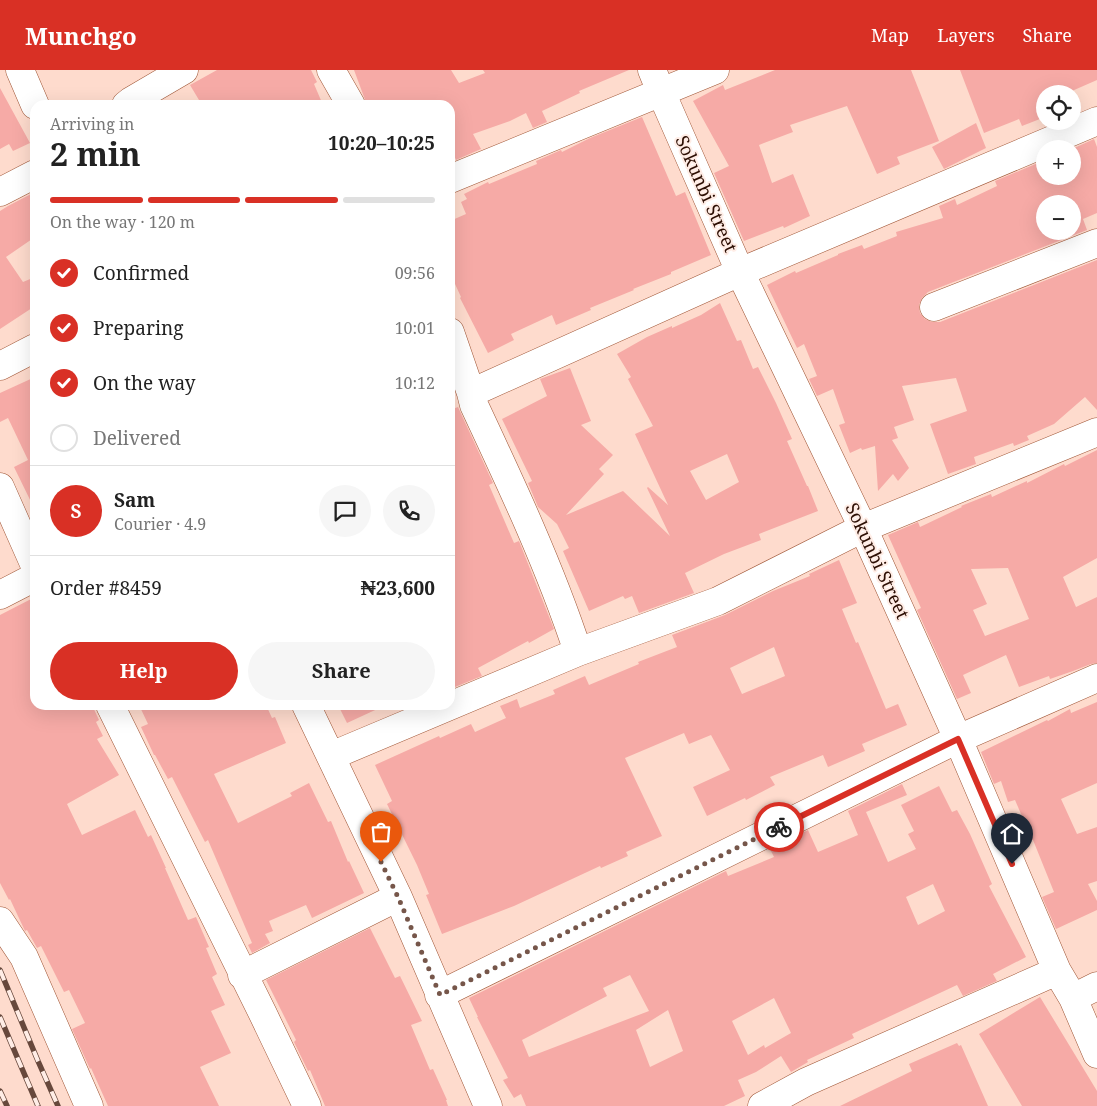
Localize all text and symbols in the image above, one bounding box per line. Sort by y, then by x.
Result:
text: Munchgo [25,19,137,52]
text: Map [871,23,909,47]
text: Layers [937,23,995,47]
text: Share [1023,23,1072,47]
map controls [1036,85,1081,240]
button: locate [1036,85,1081,130]
text: Arriving in [50,113,134,135]
text: 10:20–10:25 [328,130,435,156]
street label: Sokunbi Street [670,131,743,256]
text: 2 min [50,132,141,175]
button: + [1036,140,1081,185]
button: − [1036,195,1081,240]
text: On the way · 120 m [50,211,195,233]
icon: check [50,259,78,287]
text: Confirmed [93,260,189,286]
text: 09:56 [395,262,435,284]
icon: check [50,314,78,342]
text: Preparing [93,315,183,341]
text: 10:01 [395,317,435,339]
icon: check [50,369,78,397]
text: On the way [93,370,196,396]
text: 10:12 [395,372,435,394]
text: Delivered [93,425,181,451]
button: chat [319,485,371,537]
button: phone [383,485,435,537]
text: Sam [114,487,155,513]
text: S [70,498,82,524]
street label: Sokunbi Street [841,499,915,622]
text: Courier · 4.9 [114,513,206,535]
text: Order #8459 [50,575,162,601]
text: ₦23,600 [361,575,435,601]
button: Help [50,642,238,700]
button: Share [248,642,435,700]
courier [754,802,804,852]
pin [360,811,402,862]
icon: bike [765,813,793,841]
pin [991,813,1033,864]
icon: bag [367,818,395,846]
icon: home [998,820,1026,848]

